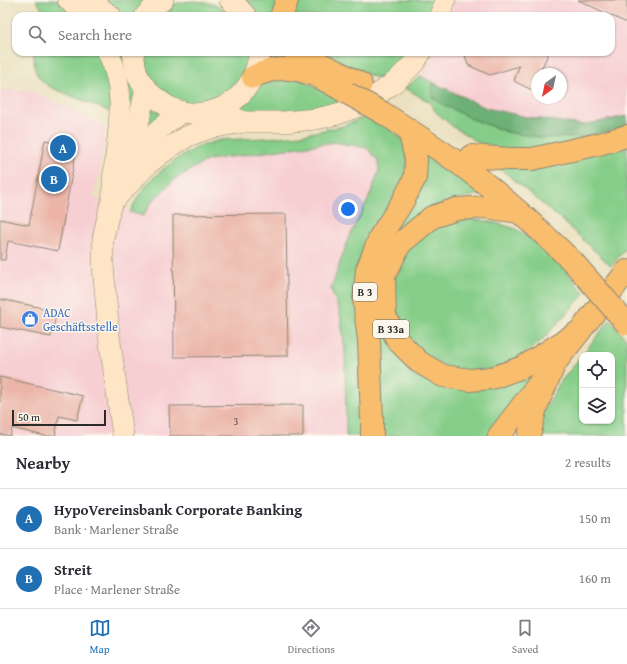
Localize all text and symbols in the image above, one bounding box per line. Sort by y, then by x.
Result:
search box [12,12,615,56]
icon: search [26,23,48,45]
text: Search here [58,24,132,45]
north arrow [531,68,567,104]
pin: A [50,133,76,163]
pin: B [41,164,67,194]
your location [338,199,358,219]
road number: B 3 [353,283,377,301]
place label: ADAC Geschäftsstelle [43,304,118,335]
shop icon: ADAC Geschäftsstelle [20,309,40,329]
road number: B 33a [373,320,409,338]
map controls [579,352,615,424]
button: locate [579,352,615,388]
button: layers [579,388,615,424]
scale bar [12,408,106,427]
text: 50 m [18,409,40,425]
house number: 3 [234,414,239,429]
text: Nearby [16,450,70,475]
text: 2 results [565,453,611,472]
text: HypoVereinsbank Corporate Banking [54,499,302,520]
text: A [25,509,33,528]
text: 150 m [579,509,611,528]
text: Bank · Marlener Straße [54,520,179,539]
text: Streit [54,559,92,580]
text: B [25,569,33,588]
text: 160 m [579,569,611,588]
text: Place · Marlener Straße [54,580,180,599]
tab: Map [89,617,111,657]
tab: Directions [288,617,335,657]
tab: Saved [512,617,538,657]

